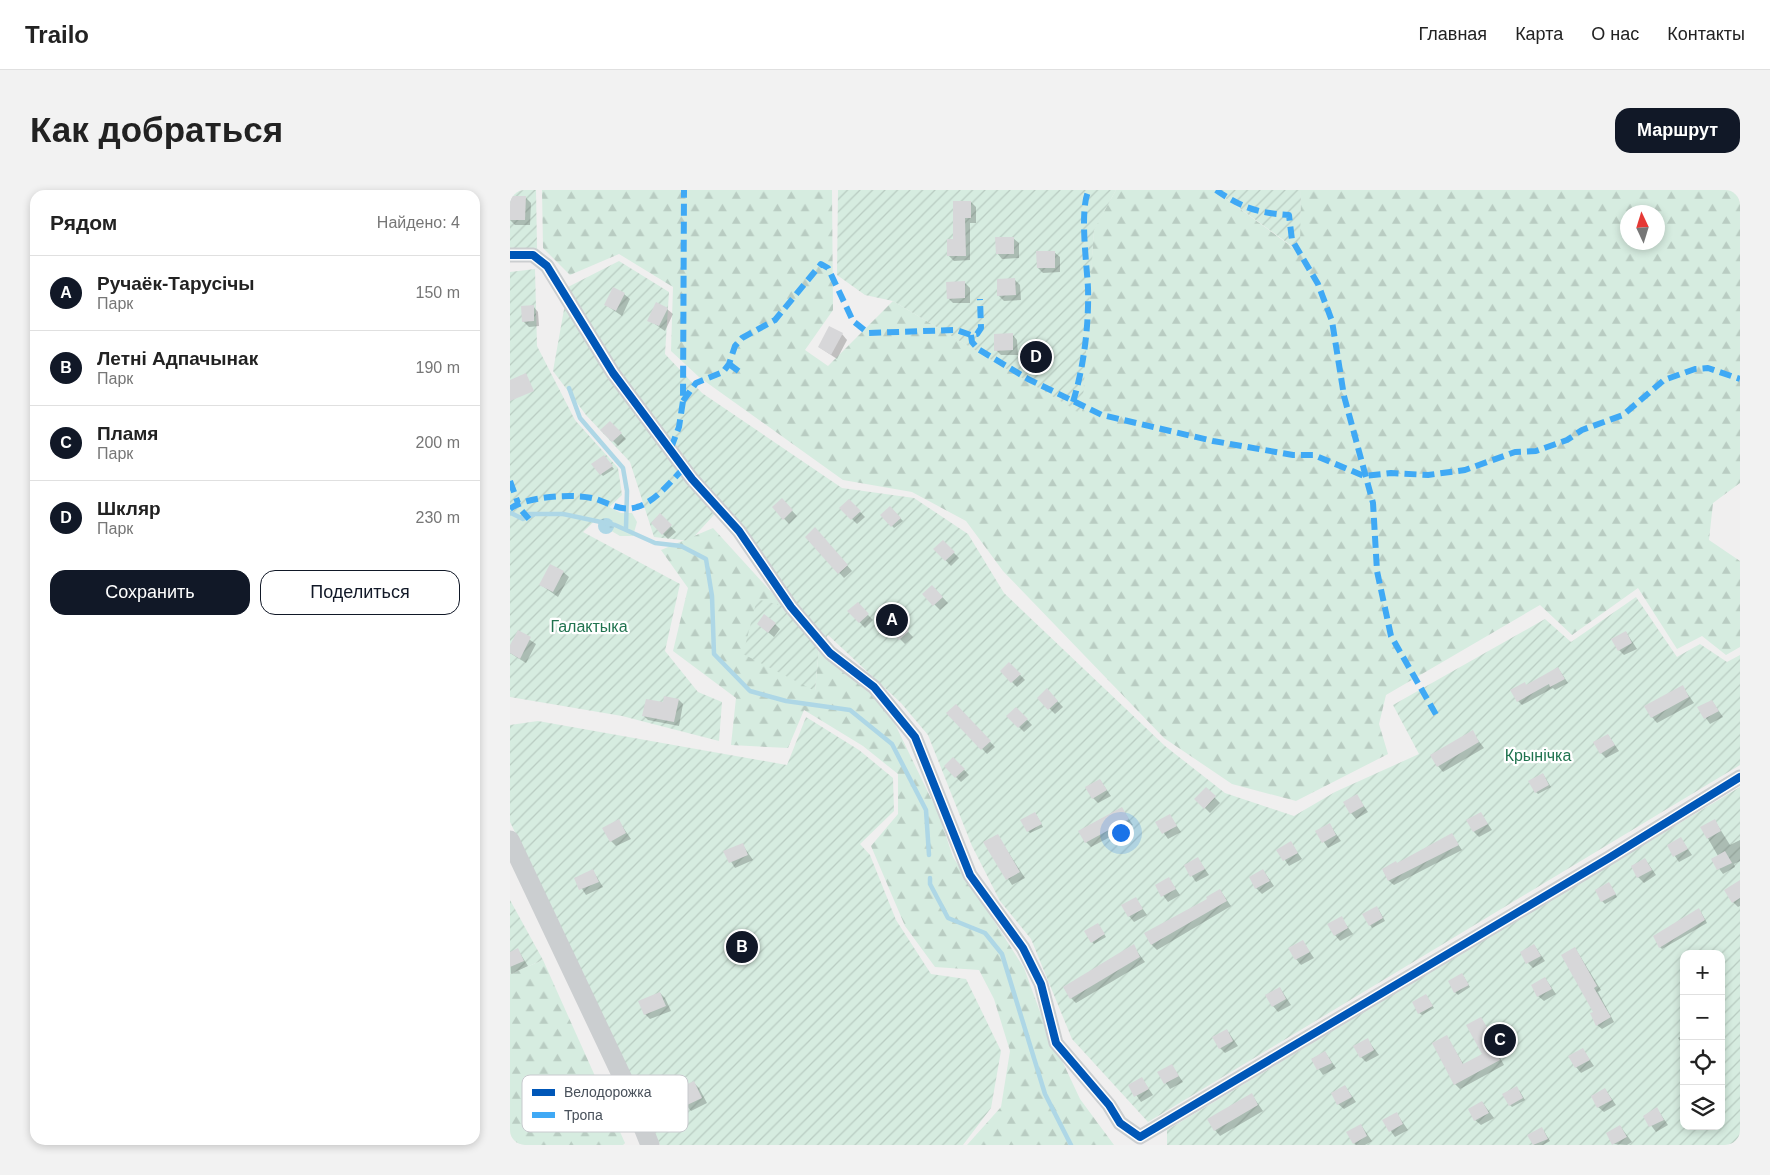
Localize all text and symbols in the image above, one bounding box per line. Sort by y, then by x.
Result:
text: Trailo [25,21,89,48]
text: Главная [1419,24,1487,44]
text: Карта [1515,24,1563,44]
text: О нас [1591,24,1639,44]
text: Контакты [1667,24,1745,44]
button: Маршрут [1615,108,1740,153]
text: Как добраться [30,110,283,149]
north arrow [1620,205,1665,250]
text: Рядом [50,211,117,234]
text: Найдено: 4 [377,214,460,231]
text: Ручаёк-Тарусічы [97,273,255,294]
text: A [60,284,72,301]
text: 150 m [416,284,460,301]
text: Парк [97,295,133,312]
pin: D [1020,338,1052,376]
text: Летні Адпачынак [97,348,258,369]
text: B [60,359,72,376]
text: 190 m [416,359,460,376]
text: Парк [97,370,133,387]
text: Пламя [97,423,158,444]
text: C [60,434,72,451]
text: 200 m [416,434,460,451]
text: Парк [97,445,133,462]
text: Шкляр [97,498,161,519]
text: D [60,509,72,526]
text: 230 m [416,509,460,526]
text: Парк [97,520,133,537]
button: Сохранить [50,570,250,615]
button: Поделиться [260,570,460,615]
pin: A [876,601,908,639]
park label: Галактыка [550,618,628,635]
park label: Крынічка [1505,747,1571,764]
your location [1108,820,1134,846]
pin: B [726,928,758,966]
map controls [1680,950,1725,1130]
button: + [1680,950,1725,995]
button: − [1680,995,1725,1040]
pin: C [1484,1021,1516,1059]
button: locate [1680,1040,1725,1085]
legend [522,1075,688,1132]
text: Велодорожка [564,1084,652,1100]
button: layers [1680,1085,1725,1130]
text: Тропа [564,1107,603,1123]

